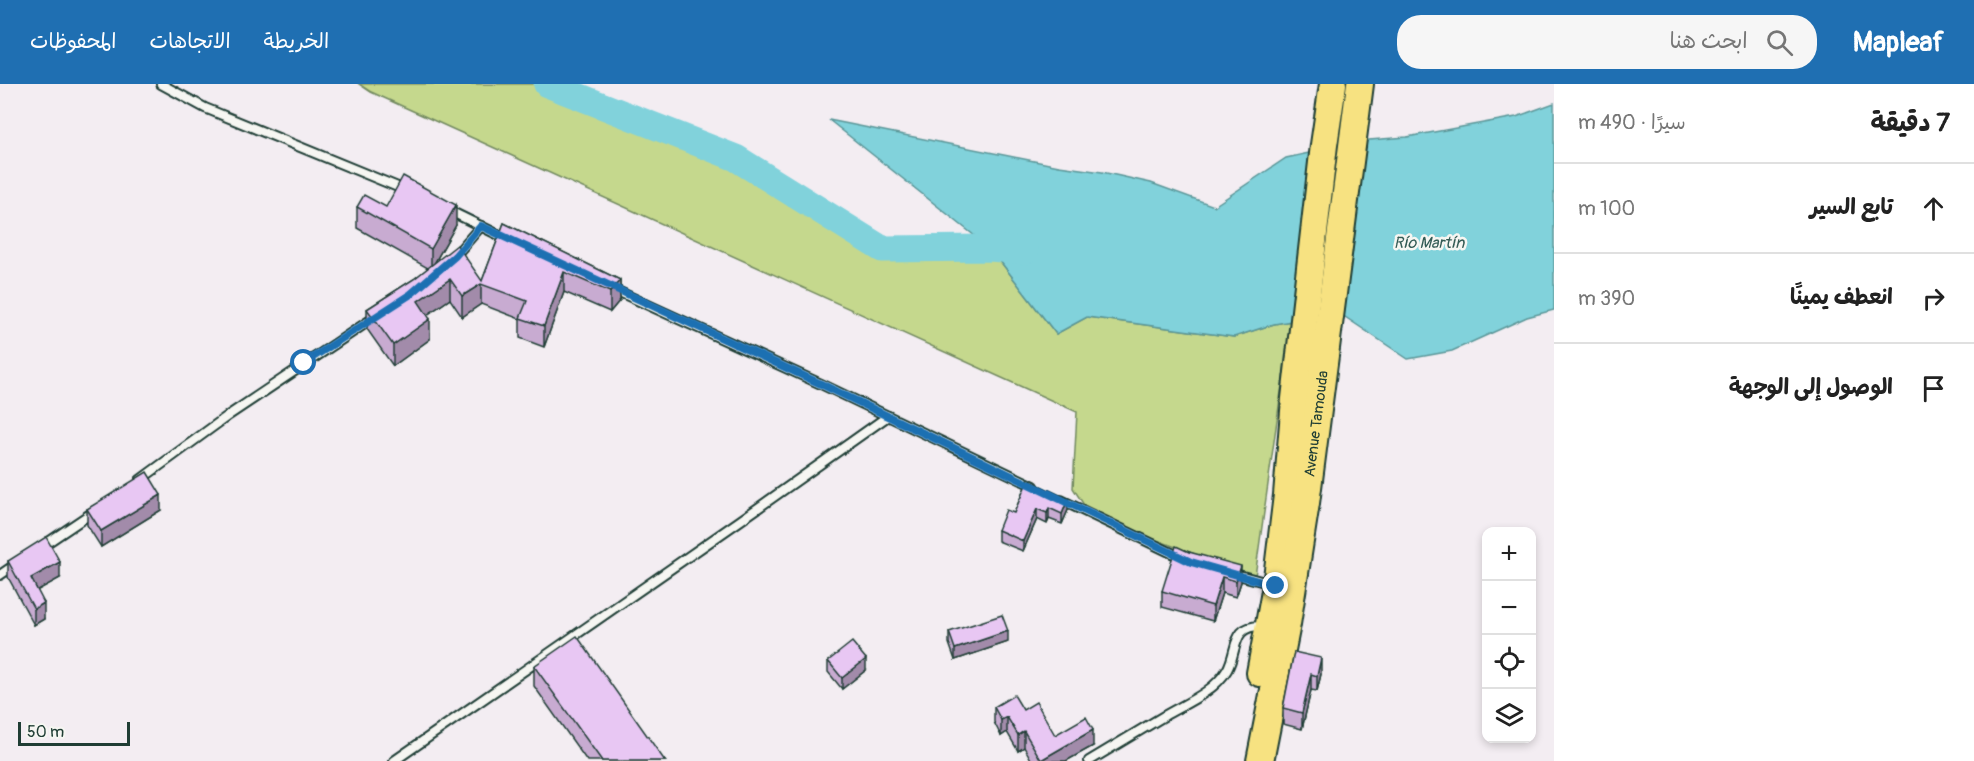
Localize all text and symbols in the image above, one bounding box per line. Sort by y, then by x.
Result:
search box [1397,15,1817,69]
text: Mapleaf [1853,25,1944,60]
icon: search [1763,26,1796,59]
text: ابحث هنا [1669,27,1748,55]
text: المحفوظات [30,28,116,55]
text: الاتجاهات [149,28,231,55]
text: الخريطة [264,28,329,55]
text: 7 دقيقة [1871,107,1950,139]
text: سيرًا · 490 m [1578,110,1686,135]
icon: ahead [1917,192,1950,225]
text: تابع السير [1810,193,1893,221]
text: 100 m [1578,196,1635,221]
water label: Río Martín [1394,233,1465,253]
icon: right [1917,282,1950,315]
text: انعطف يمينًا [1790,283,1893,311]
text: 390 m [1578,286,1635,311]
route start [290,349,316,375]
street label: Avenue Tamouda [1300,369,1333,478]
icon: arrive [1917,372,1950,405]
text: الوصول إلى الوجهة [1729,373,1893,401]
map controls [1482,527,1536,743]
button: + [1482,527,1536,581]
route end [1262,572,1288,598]
button: − [1482,581,1536,635]
button: locate [1482,635,1536,689]
button: layers [1482,689,1536,743]
scale bar [18,719,130,746]
text: 50 m [27,722,64,742]

